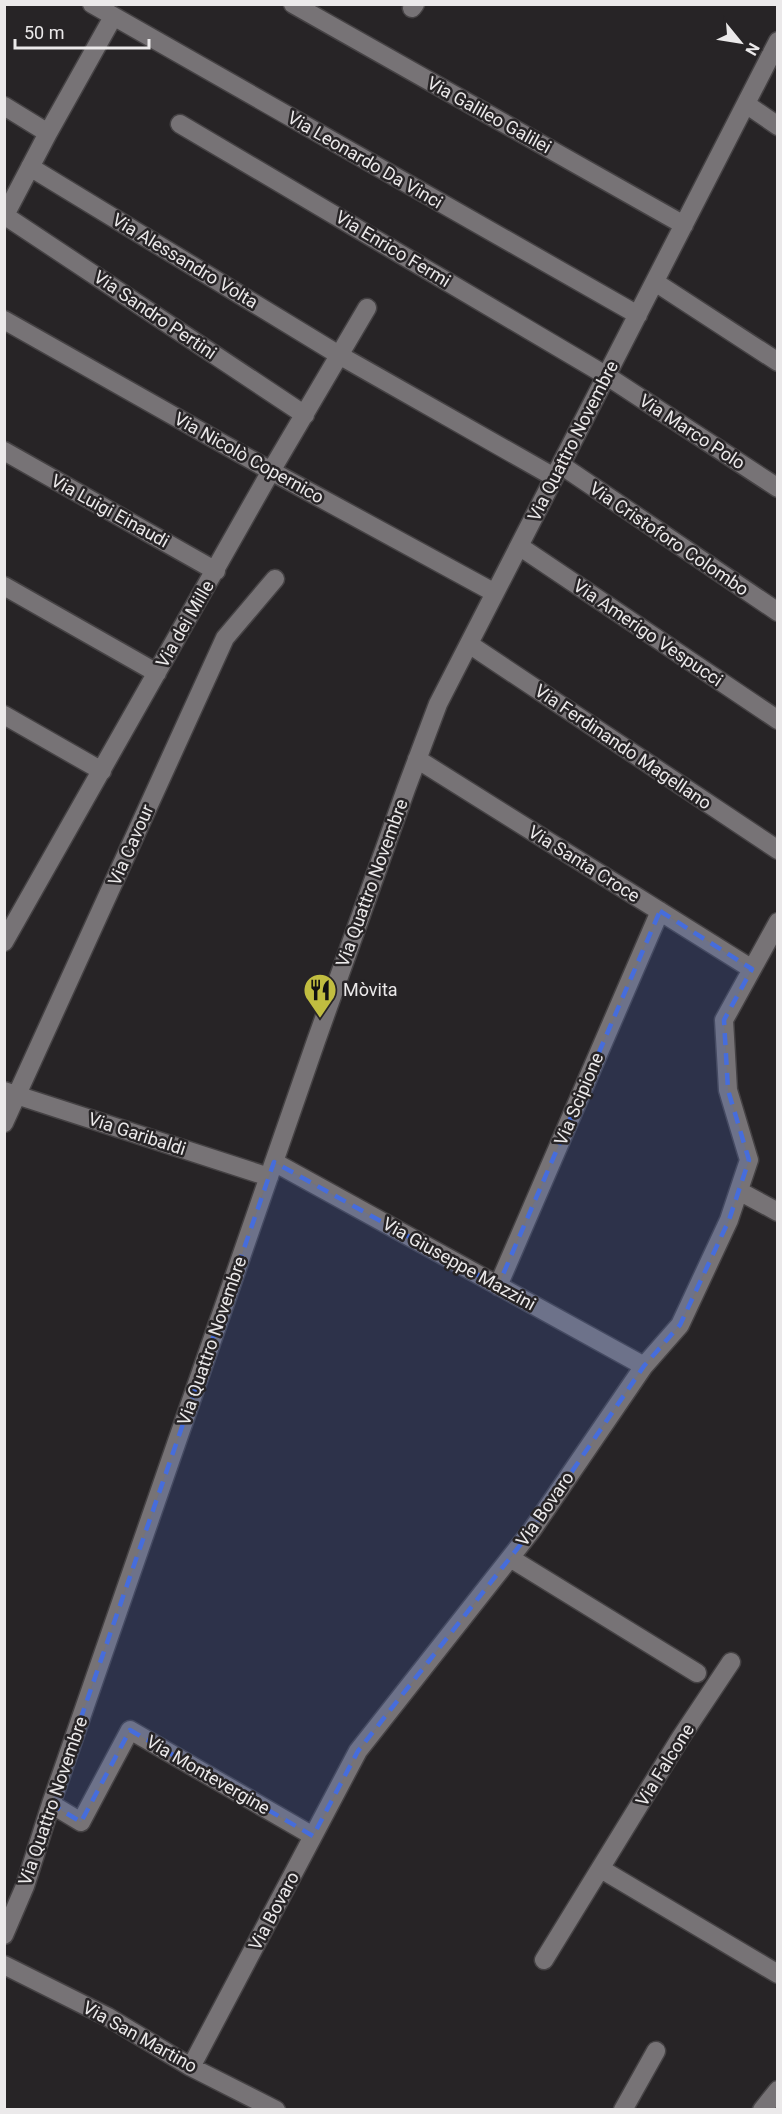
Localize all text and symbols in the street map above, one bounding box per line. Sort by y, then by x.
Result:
scale bar [15,12,148,50]
north arrow [710,12,770,72]
text: 50 m [24,22,64,43]
text: N [742,40,764,59]
street label: Via Galileo Galilei [424,72,555,157]
street label: Via Leonardo Da Vinci [284,107,447,213]
street label: Via Enrico Fermi [332,206,455,291]
street label: Via Alessandro Volta [109,209,262,312]
street label: Via Sandro Pertini [90,266,221,363]
street label: Via Quattro Novembre [523,357,622,524]
street label: Via Marco Polo [635,390,749,474]
street label: Via Nicolò Copernico [171,408,328,507]
street label: Via Luigi Einaudi [48,470,173,552]
street label: Via Cristoforo Colombo [586,477,753,600]
street label: Via Amerigo Vespucci [570,575,727,690]
street label: Via dei Mille [151,576,218,671]
street label: Via Ferdinando Magellano [531,680,716,814]
street label: Via Quattro Novembre [331,796,412,970]
street label: Via Cavour [103,801,158,889]
street label: Via Santa Croce [525,821,644,906]
restaurant icon: Mòvita [302,972,338,1019]
place label: Mòvita [343,979,398,1000]
street label: Via Scipione [550,1049,608,1148]
street label: Via Garibaldi [86,1108,189,1159]
street label: Via Giuseppe Mazzini [379,1213,539,1314]
street label: Via Quattro Novembre [173,1254,250,1428]
street label: Via Bovaro [511,1467,578,1550]
street label: Via Quattro Novembre [14,1714,91,1888]
street label: Via Falcone [631,1720,698,1810]
street label: Via Montevergine [143,1731,274,1819]
street label: Via Bovaro [244,1868,303,1954]
street label: Via San Martino [79,1996,201,2077]

